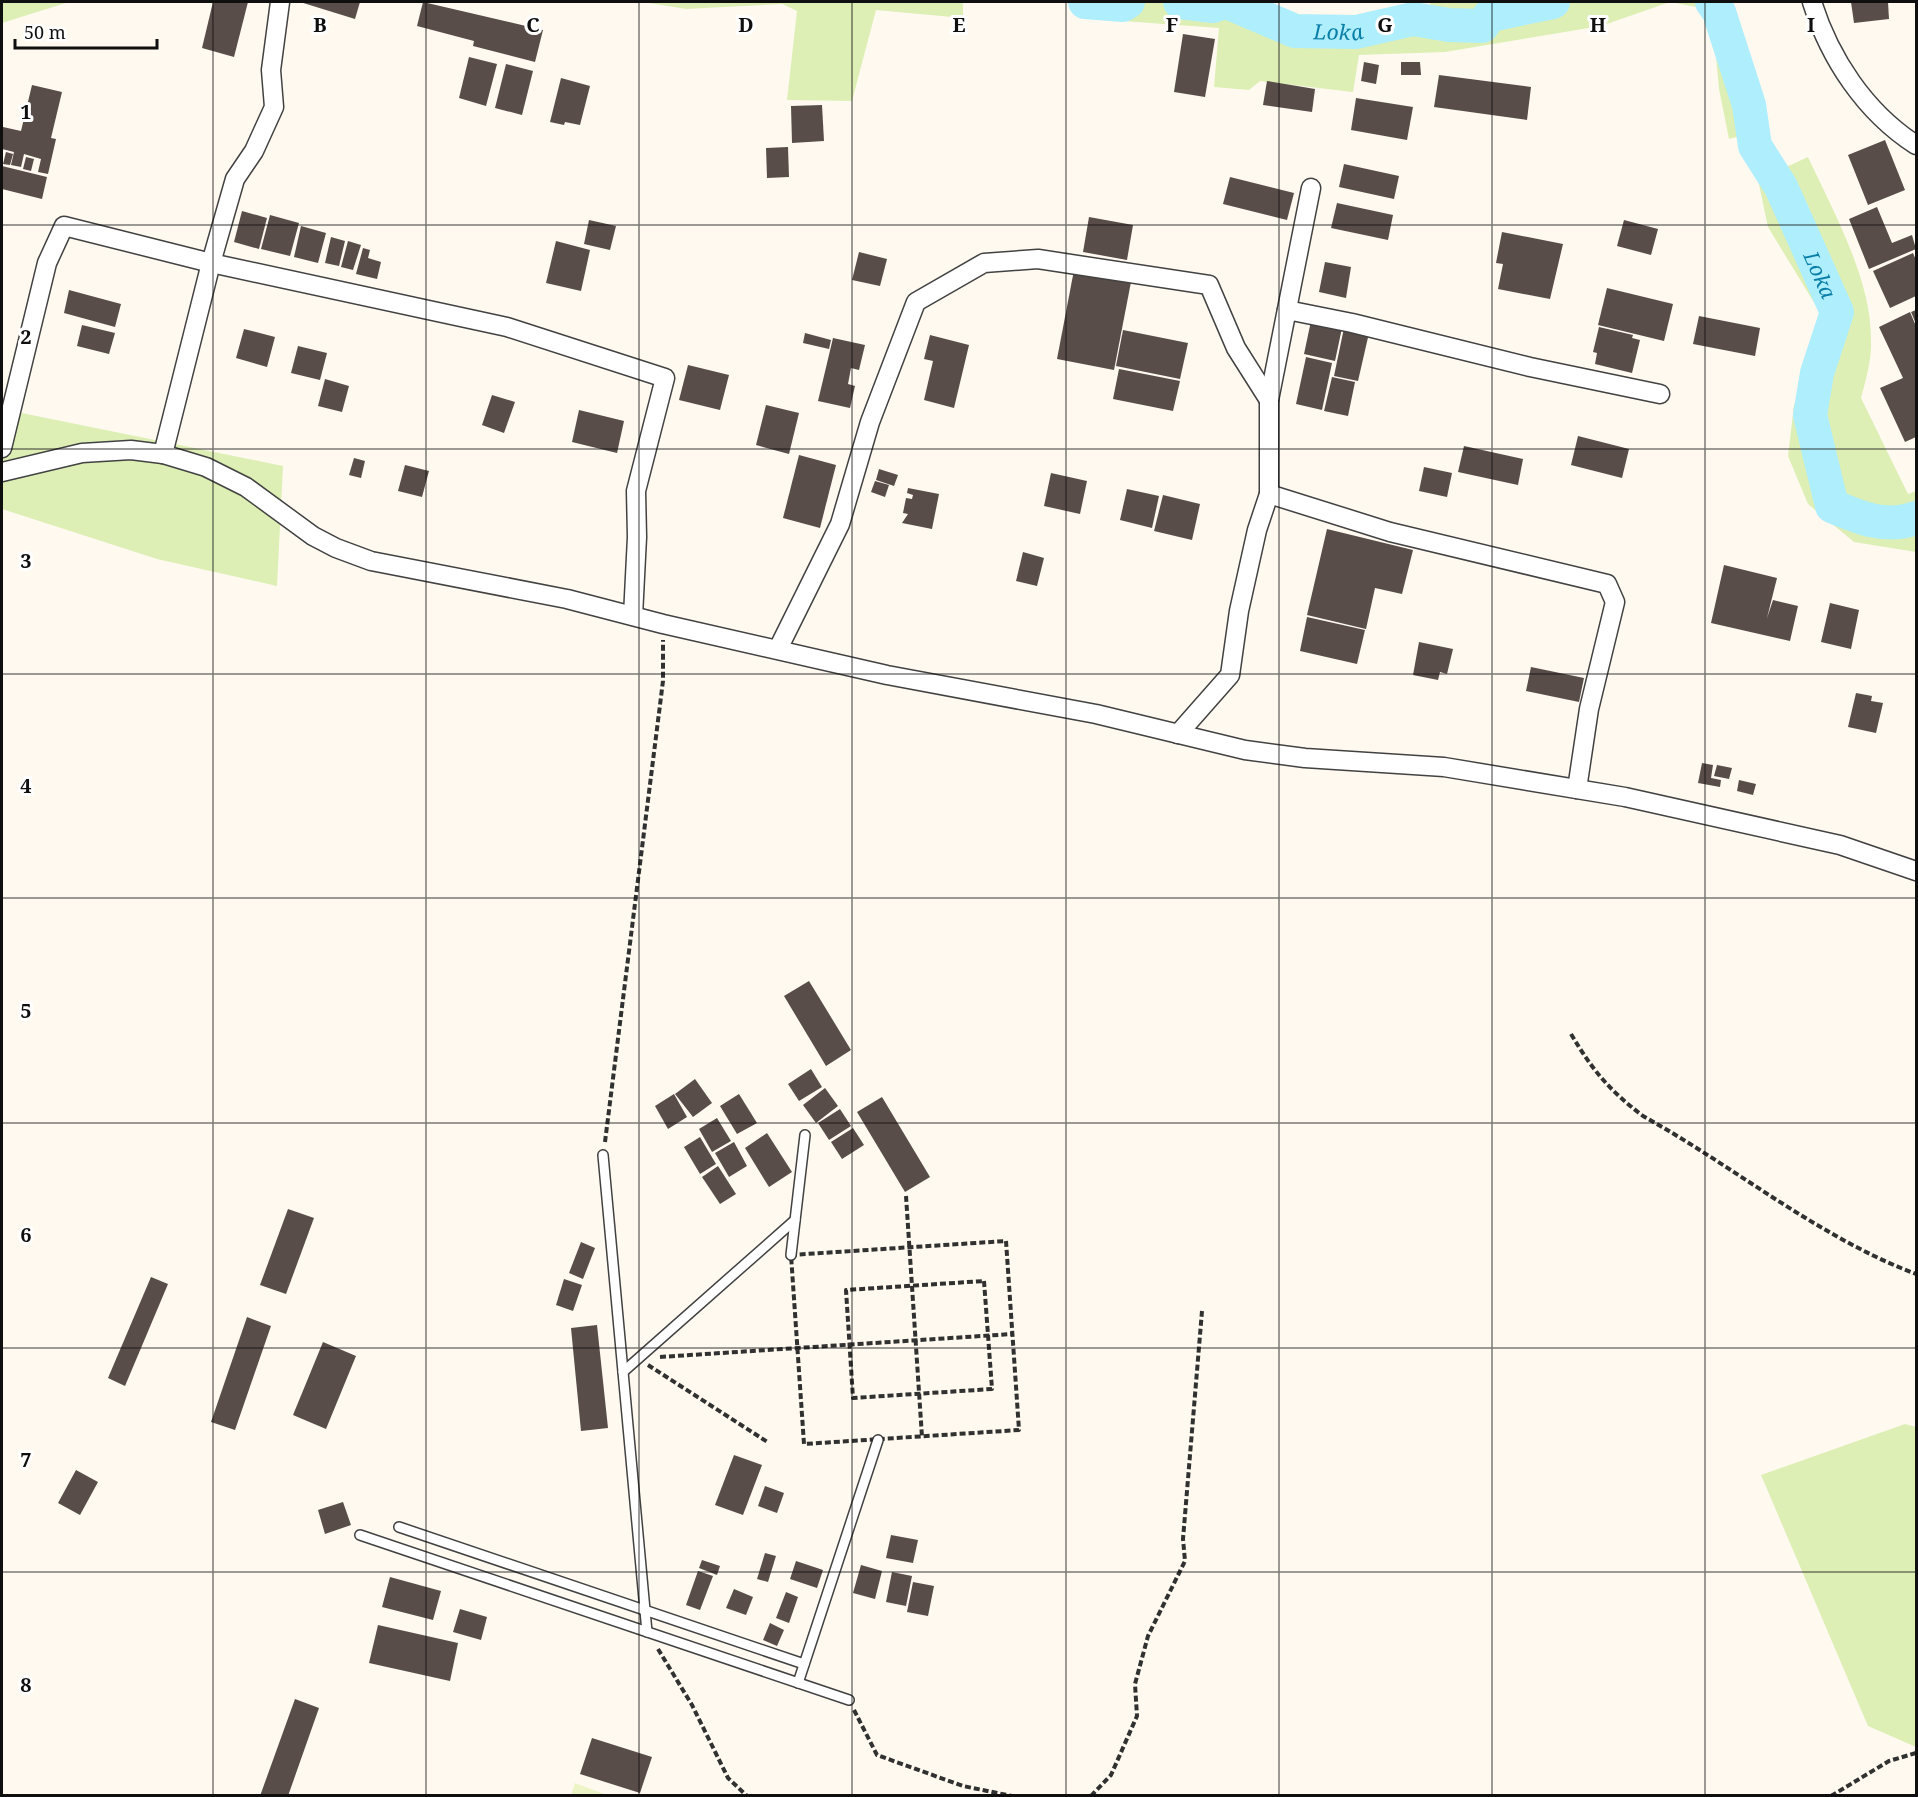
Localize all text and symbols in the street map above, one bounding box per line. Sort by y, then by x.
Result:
text: B [313,11,327,38]
text: C [526,11,540,38]
text: D [738,11,754,38]
text: E [952,11,966,38]
text: F [1166,11,1178,38]
text: G [1377,11,1393,38]
text: H [1590,11,1606,38]
text: I [1807,11,1815,38]
scale bar [15,12,158,50]
water label: Loka [1312,17,1366,47]
text: 50 m [24,20,66,44]
text: 1 [20,98,32,125]
water label: Loka [1797,246,1843,304]
text: 2 [20,323,32,350]
text: 3 [20,547,32,574]
text: 4 [20,772,32,799]
text: 5 [20,997,32,1024]
text: 6 [20,1221,32,1248]
text: 7 [20,1446,32,1473]
text: 8 [20,1671,32,1698]

